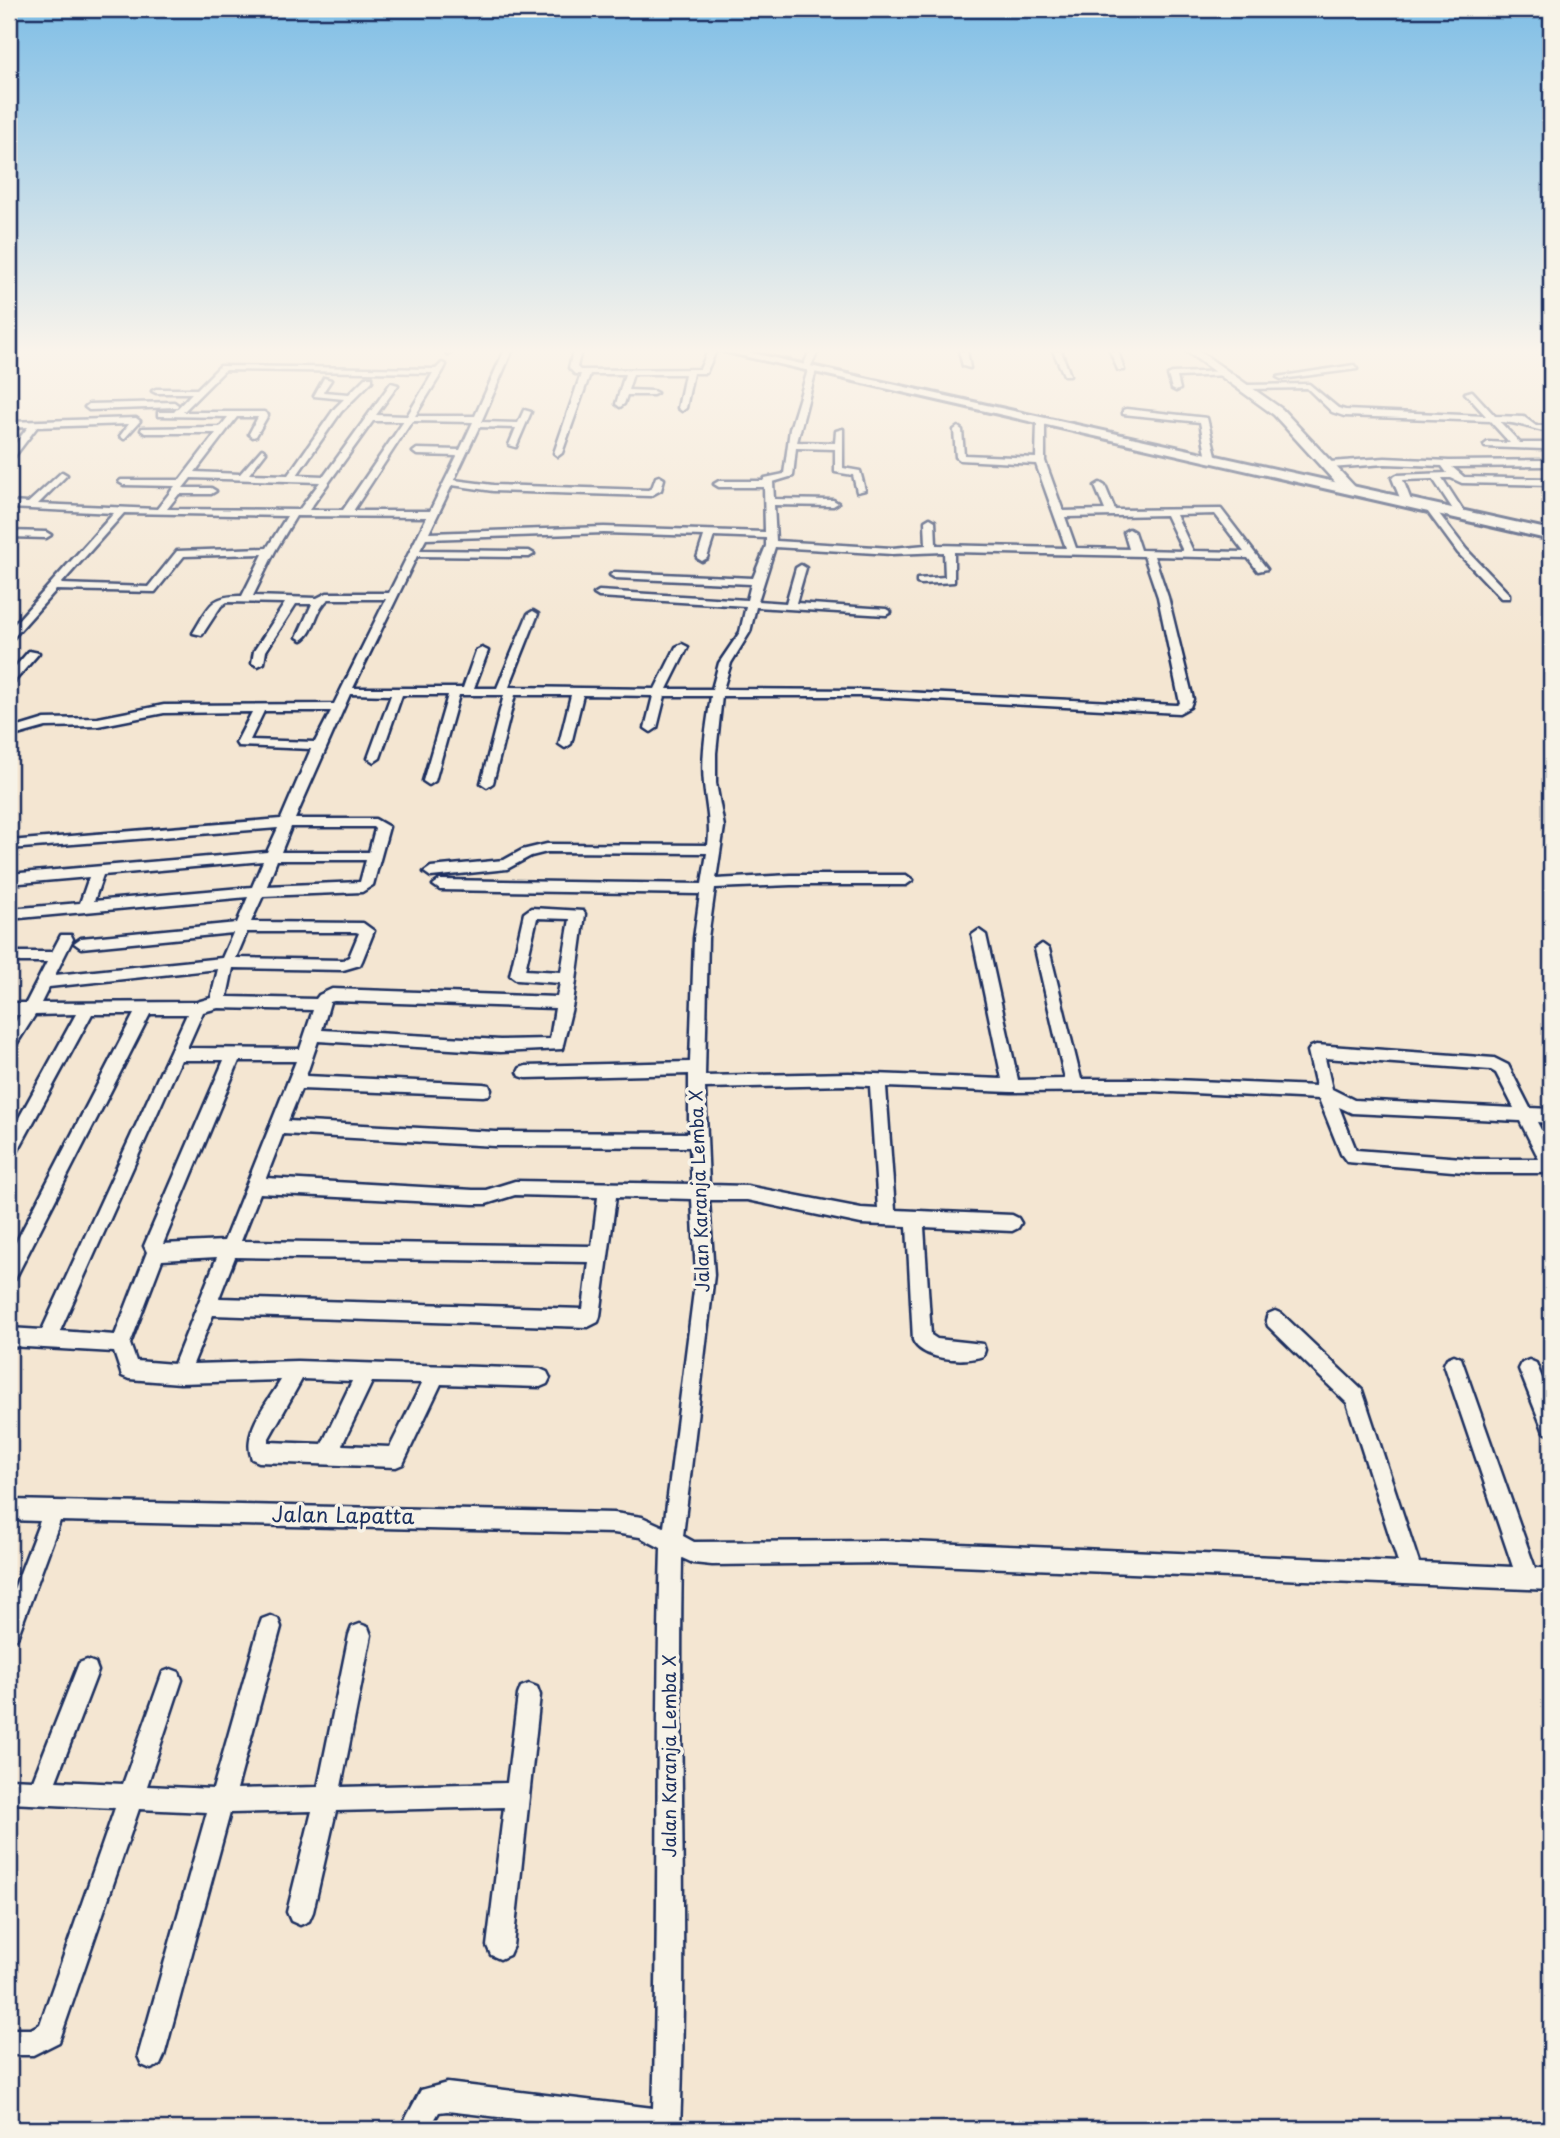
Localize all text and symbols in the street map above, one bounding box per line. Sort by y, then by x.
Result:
street label: Jalan Karanja Lemba X [681,1089,716,1293]
street label: Jalan Lapatta [271,1497,415,1531]
street label: Jalan Karanja Lemba X [655,1654,682,1858]

